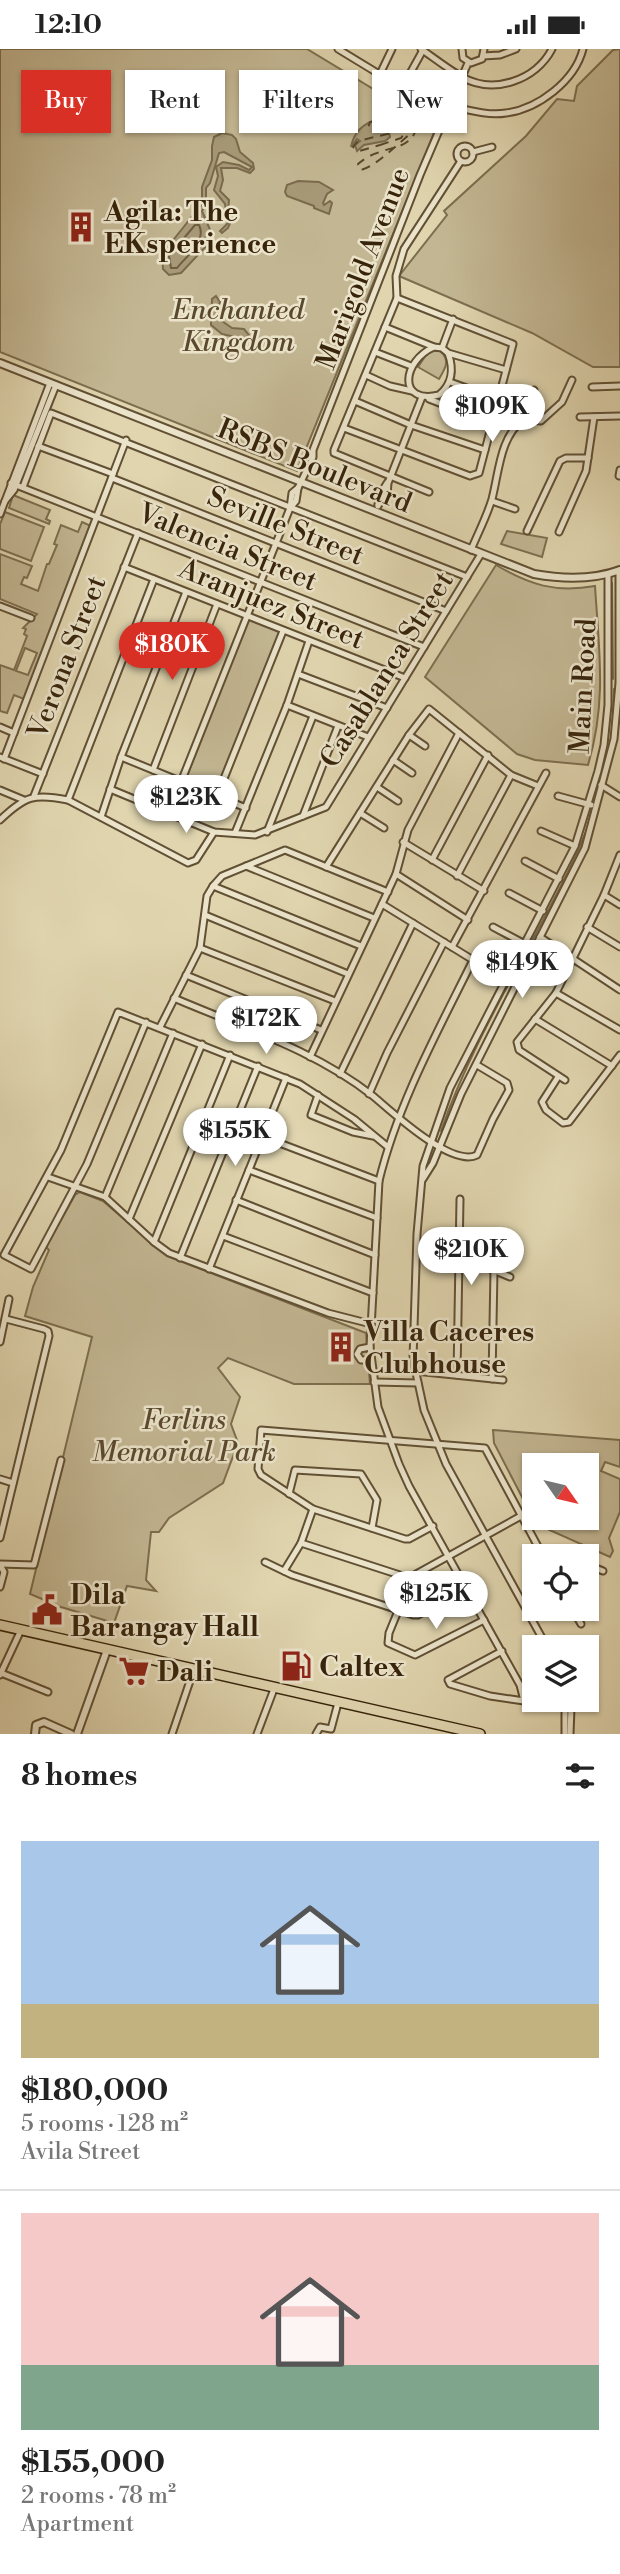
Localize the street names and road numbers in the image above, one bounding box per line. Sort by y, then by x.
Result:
street label: Marigold Avenue [309,163,418,374]
street label: RSBS Boulevard [212,412,417,521]
street label: Seville Street [202,479,369,574]
street label: Valencia Street [132,495,322,599]
street label: Aranjuez Street [173,551,369,657]
street label: Casablanca Street [313,565,462,775]
street label: Verona Street [20,571,115,745]
street label: Main Road [562,617,605,755]

